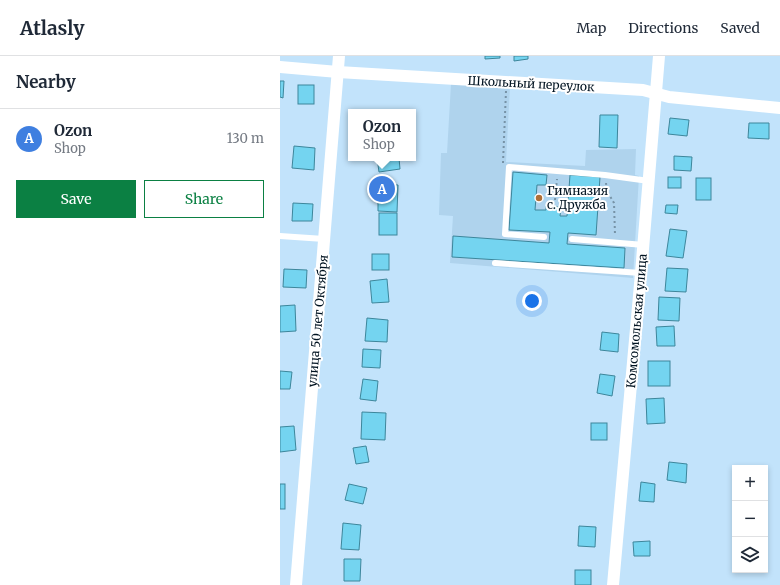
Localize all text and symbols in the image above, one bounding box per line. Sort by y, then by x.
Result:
text: Atlasly [20,16,84,40]
text: Map [576,19,606,37]
text: Directions [628,19,698,37]
text: Saved [720,19,760,37]
text: Nearby [16,71,76,93]
street label: Школьный переулок [467,73,595,94]
popup [348,109,416,161]
text: Ozon [363,117,401,136]
text: Ozon [54,121,92,140]
text: A [24,130,34,147]
text: 130 m [227,130,264,147]
text: Shop [363,136,395,153]
text: Shop [54,140,86,157]
pin: A [369,174,395,204]
button: Save [16,180,136,218]
button: Share [144,180,264,218]
place label: Гимназия с. Дружба [547,183,608,212]
marker: Гимназия с. Дружба [534,193,544,203]
street label: Комсомольская улица [623,253,650,389]
street label: улица 50 лет Октября [304,254,331,388]
your location [522,291,542,311]
map controls [732,465,768,573]
button: + [732,465,768,501]
button: − [732,501,768,537]
button: layers [732,537,768,573]

